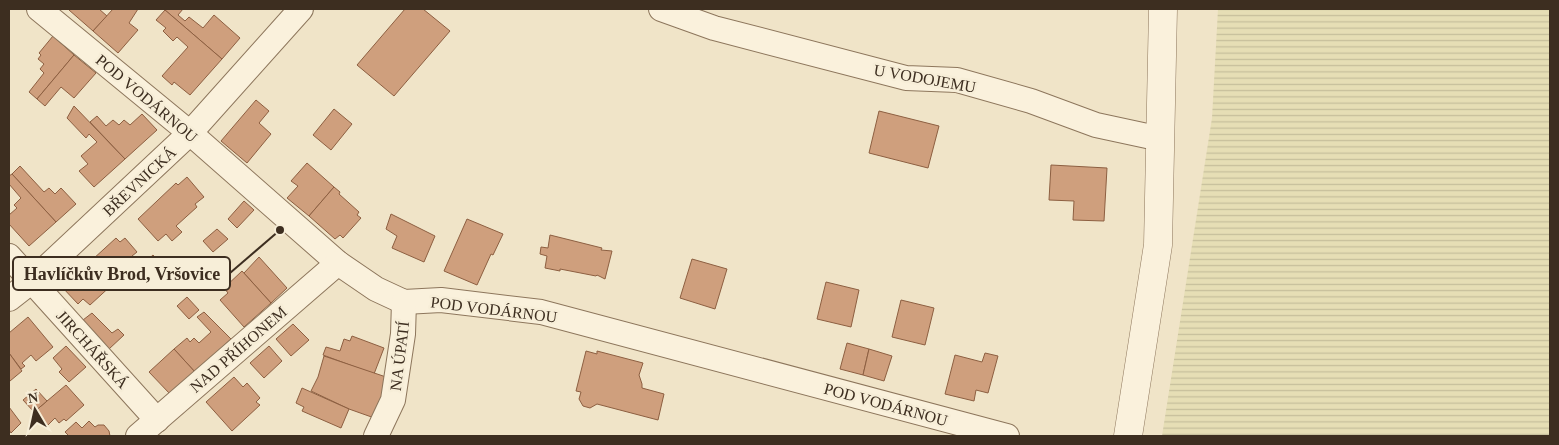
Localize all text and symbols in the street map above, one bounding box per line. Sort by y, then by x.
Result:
street label: POD VODÁRNOU [92,50,202,146]
street label: U VODOJEMU [873,61,978,96]
street label: BŘEVNICKÁ [99,142,180,219]
callout: Havlíčkův Brod, Vršovice [13,257,230,290]
text: Havlíčkův Brod, Vršovice [24,264,220,284]
street label: POD VODÁRNOU [430,292,559,326]
street label: NAD PŘÍHONEM [186,302,290,396]
street label: JIRCHÁŘSKÁ [53,306,133,392]
street label: NA ÚPATÍ [386,320,412,392]
street label: POD VODÁRNOU [822,379,950,429]
north arrow [10,385,60,435]
text: N [27,389,39,406]

